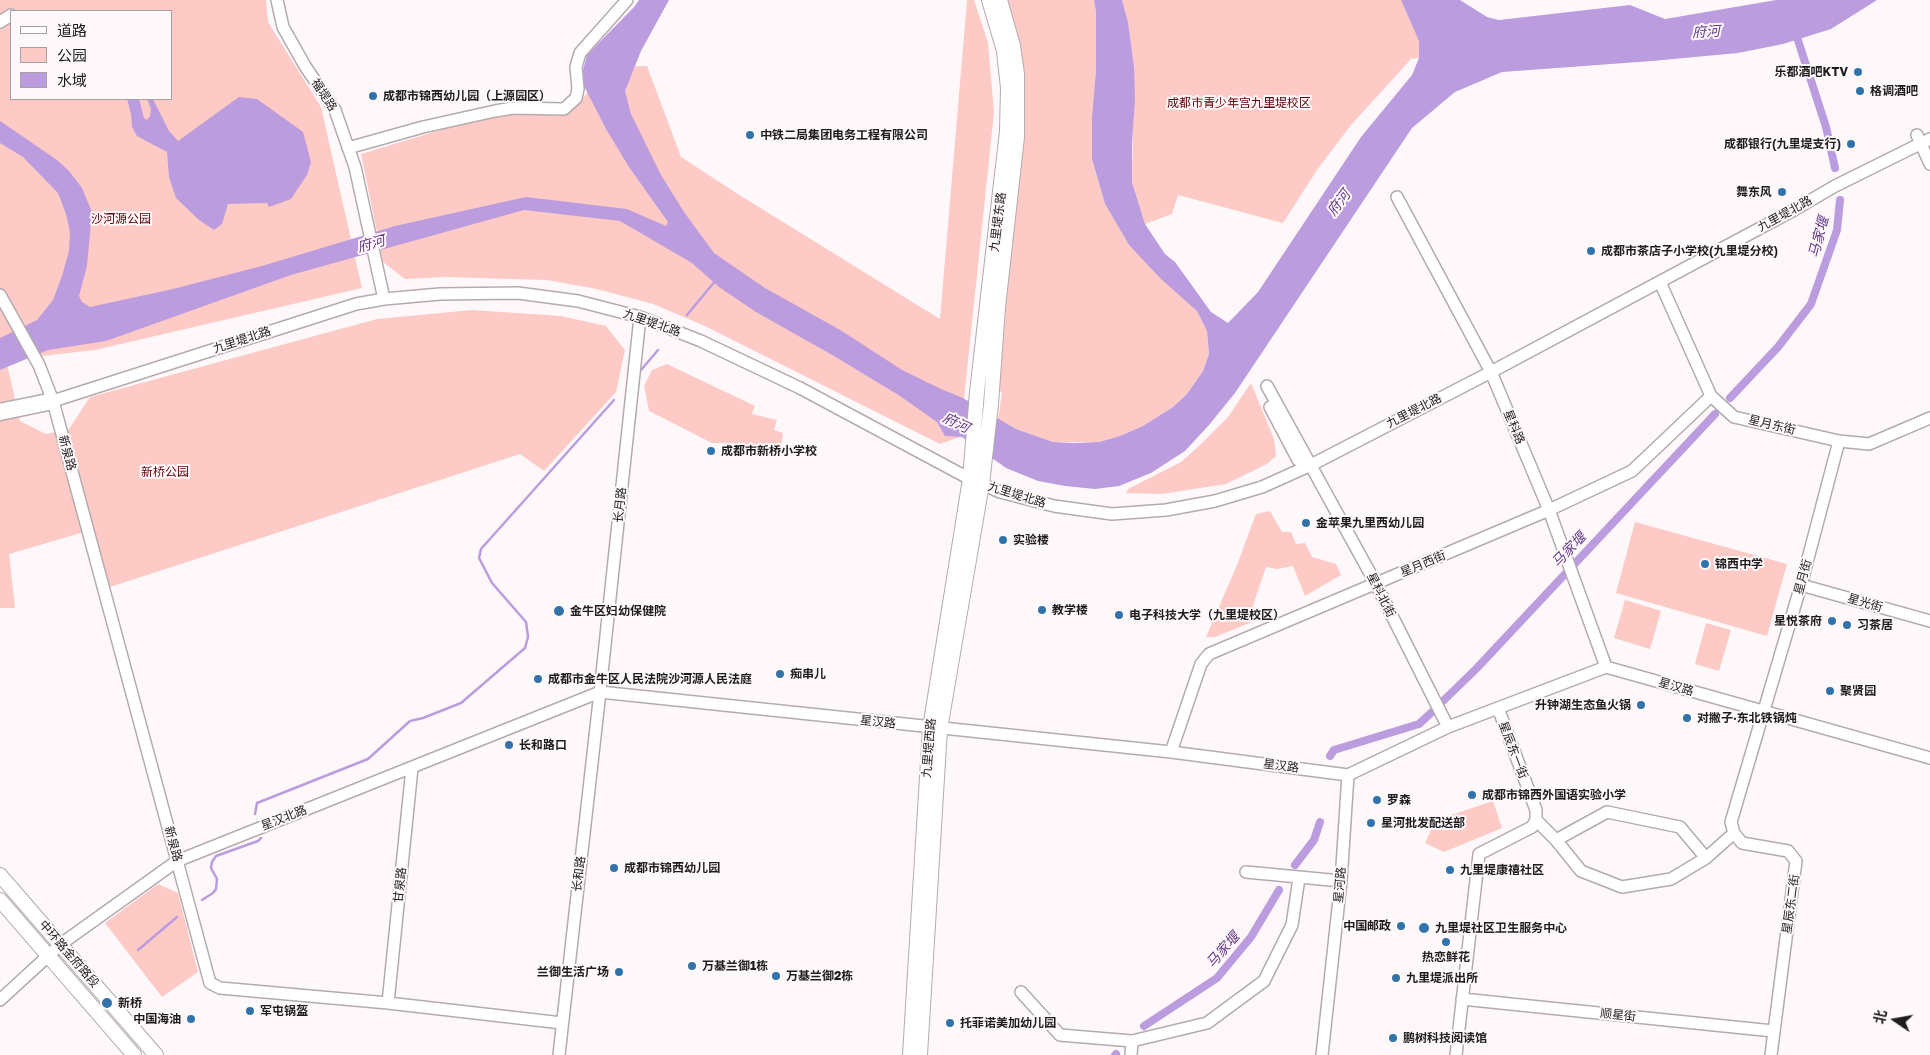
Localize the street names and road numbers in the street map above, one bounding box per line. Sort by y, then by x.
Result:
street label: 福堤路 [308,76,340,114]
street label: 九里堤东路 [987,191,1009,253]
street label: 九里堤北路 [1755,193,1815,235]
street label: 九里堤北路 [621,306,683,340]
street label: 九里堤北路 [211,324,273,356]
street label: 九里堤北路 [1384,391,1444,431]
street label: 星科路 [1500,408,1528,446]
street label: 星月东街 [1747,413,1797,437]
street label: 新泉路 [55,434,79,472]
street label: 九里堤北路 [986,479,1048,511]
street label: 长月路 [611,486,629,524]
street label: 星月西街 [1398,548,1448,580]
street label: 星月街 [1791,558,1815,596]
street label: 星科北街 [1364,570,1398,620]
street label: 星光街 [1846,591,1884,615]
street label: 星汉路 [1657,675,1695,699]
street label: 星汉路 [859,713,897,731]
street label: 九里堤西路 [919,717,939,779]
street label: 星辰东一街 [1496,719,1530,781]
street label: 星汉路 [1262,757,1300,775]
street label: 星汉北路 [259,803,309,833]
street label: 新泉路 [161,825,185,863]
street label: 长和路 [570,855,588,893]
street label: 甘泉路 [391,866,409,904]
street label: 星河路 [1331,866,1349,904]
street label: 星辰东二街 [1780,873,1802,935]
street label: 中环路金府路段 [36,918,102,990]
street label: 顺星街 [1599,1006,1637,1024]

